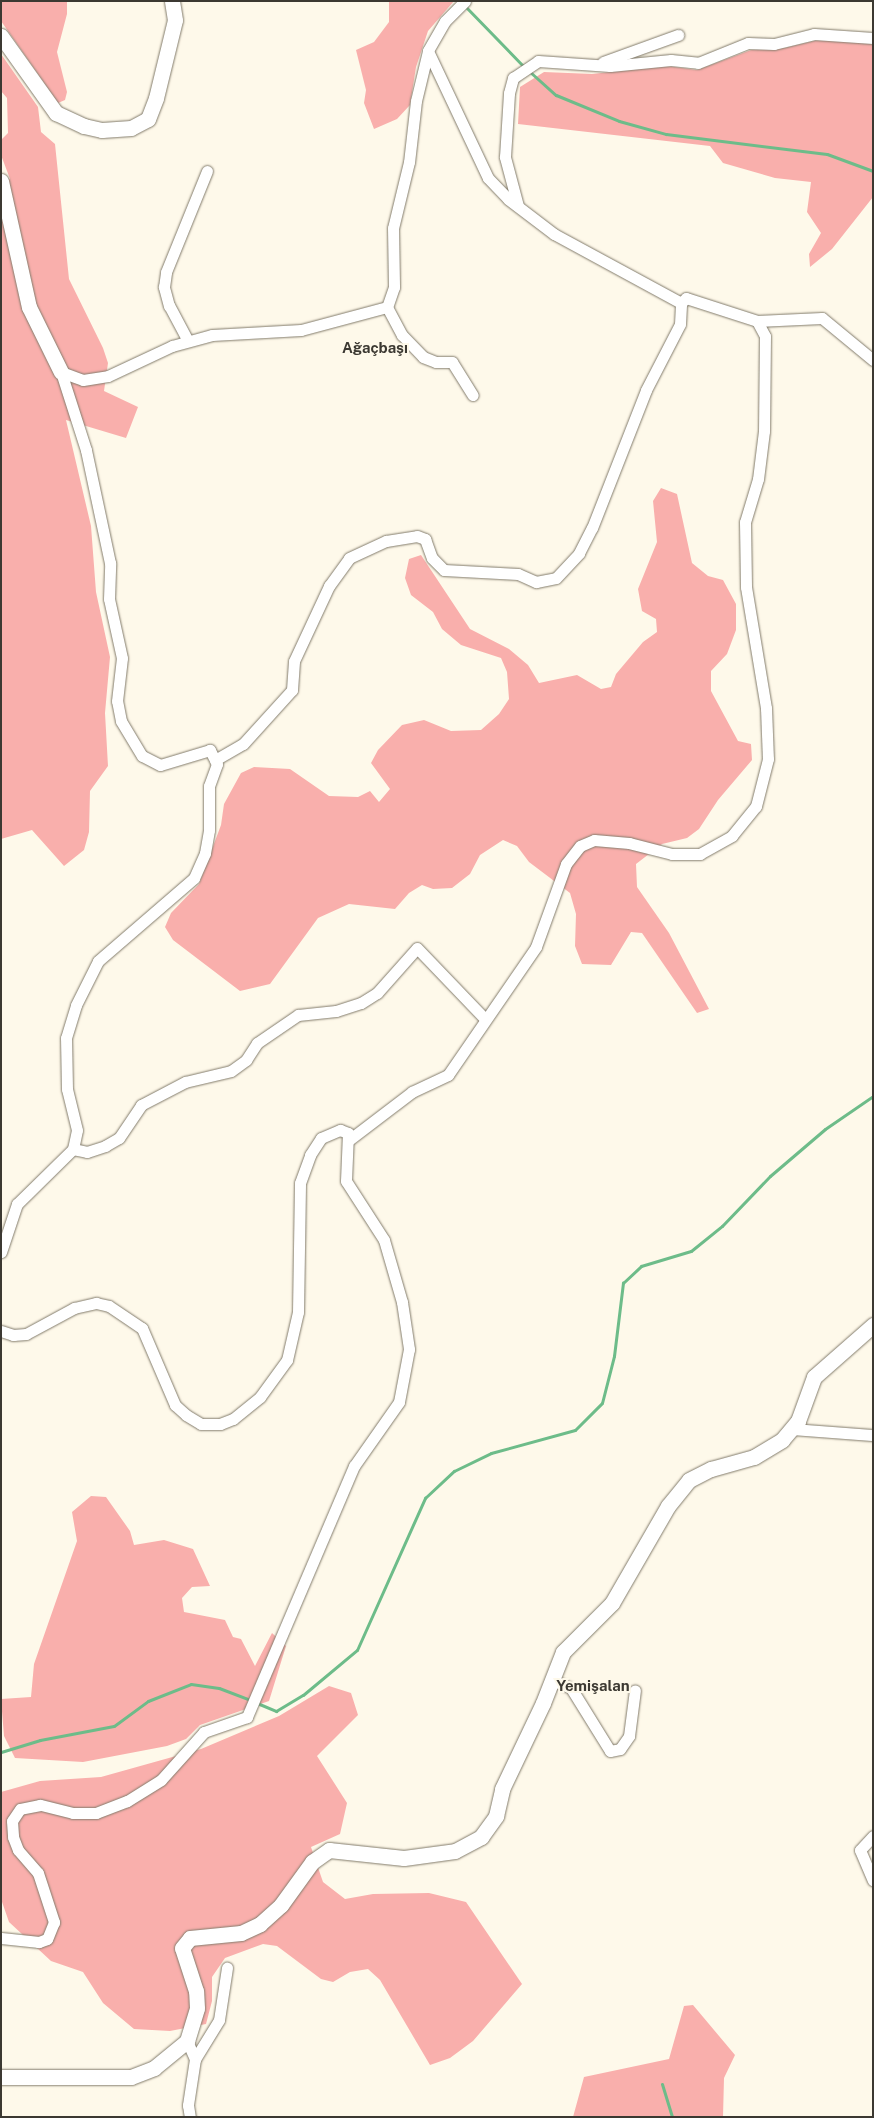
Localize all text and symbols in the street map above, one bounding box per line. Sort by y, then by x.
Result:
district label: Ağaçbaşı [342,339,408,357]
district label: Yemişalan [556,1677,630,1695]

